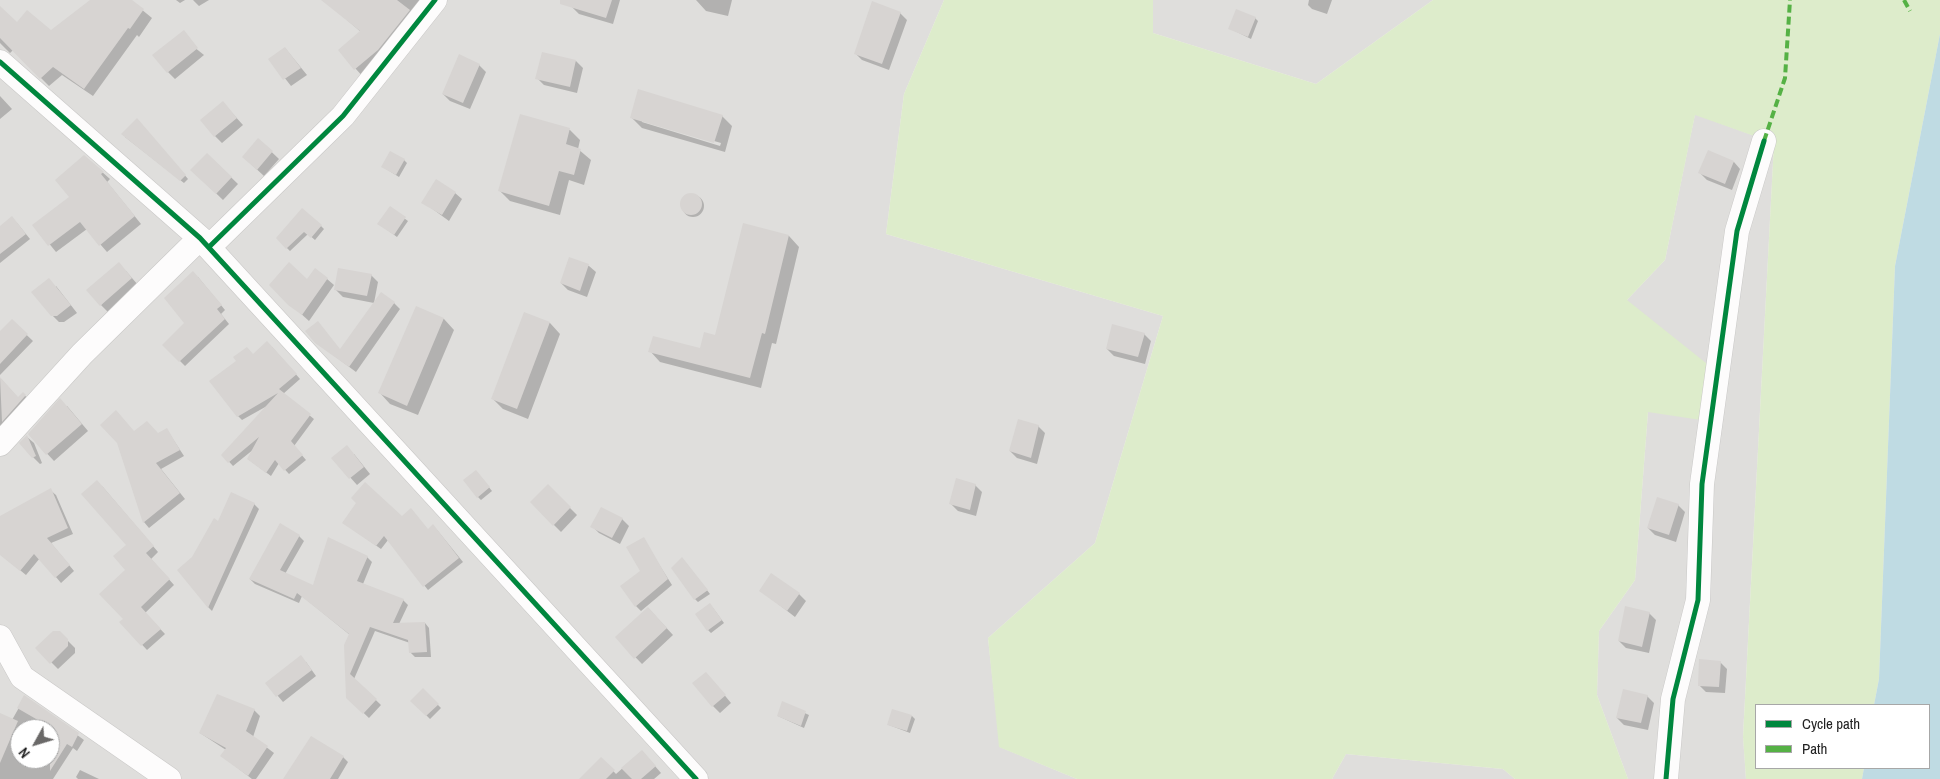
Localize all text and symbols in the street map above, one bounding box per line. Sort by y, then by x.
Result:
legend [1755,704,1930,769]
text: Cycle path [1802,713,1860,734]
north arrow [10,719,60,769]
text: Path [1802,738,1827,759]
text: N [15,744,34,762]

